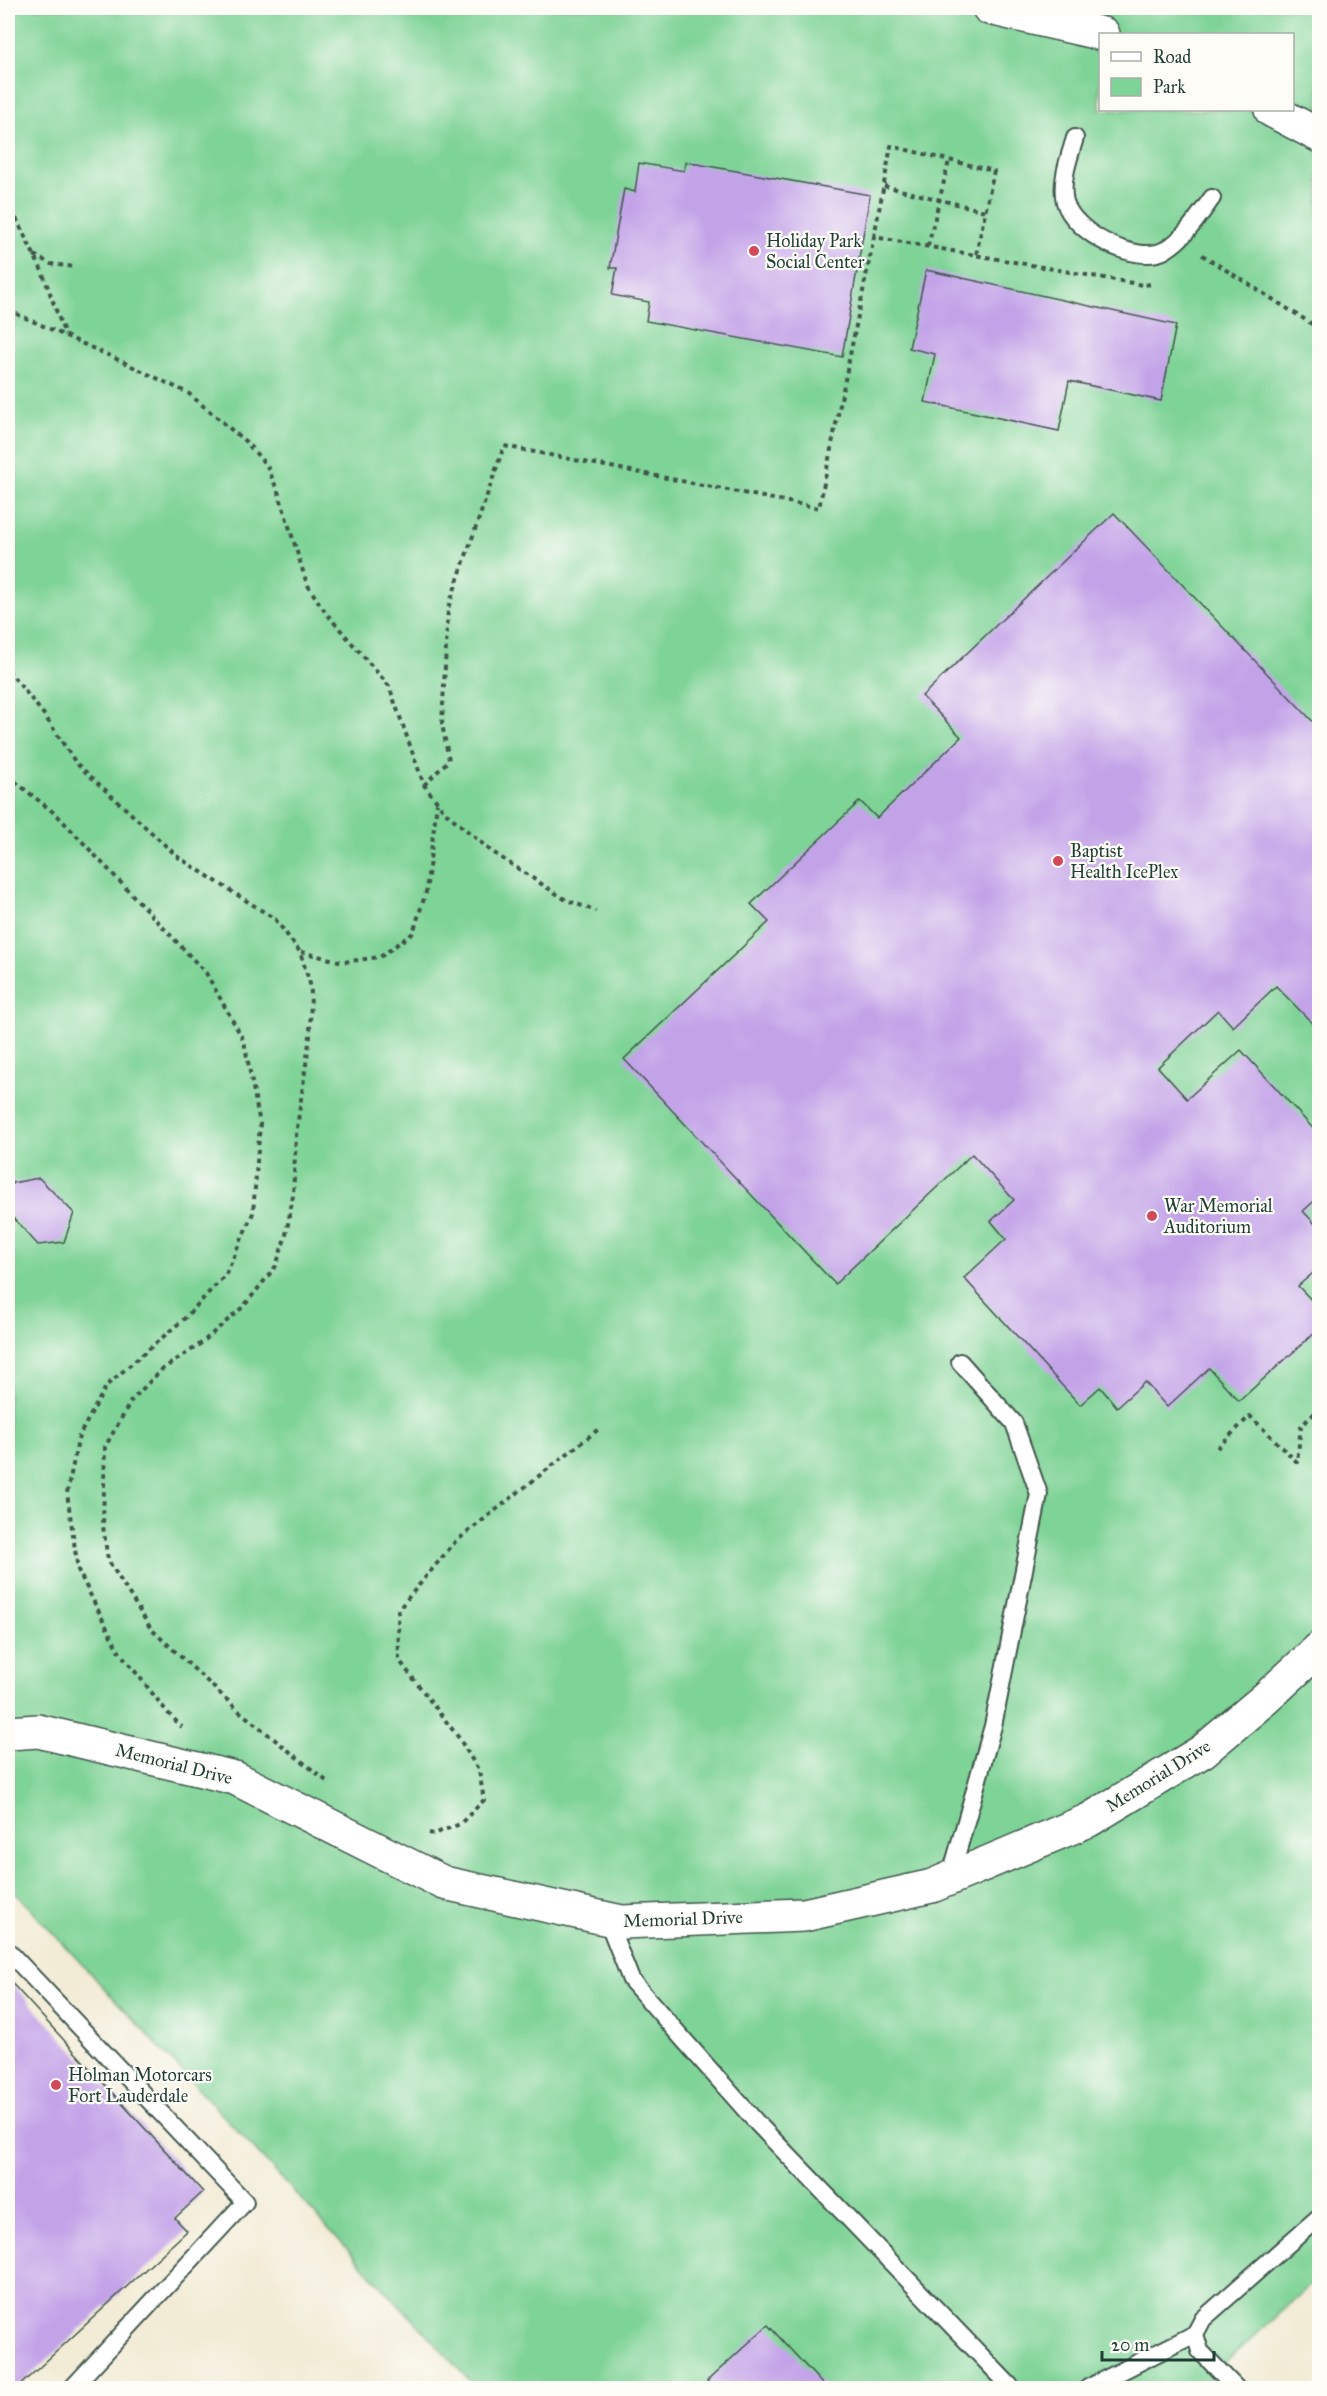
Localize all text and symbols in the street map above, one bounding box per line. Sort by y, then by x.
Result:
legend [1099,33,1294,111]
text: Road [1153,46,1191,68]
text: Park [1153,76,1186,98]
place label: Holiday Park Social Center [766,230,865,273]
marker: Holiday Park Social Center [747,244,761,258]
place label: Baptist Health IcePlex [1070,840,1178,883]
marker: Baptist Health IcePlex [1051,854,1065,868]
place label: War Memorial Auditorium [1163,1195,1273,1238]
marker: War Memorial Auditorium [1145,1209,1159,1223]
street label: Memorial Drive [1101,1735,1215,1817]
street label: Memorial Drive [113,1739,235,1789]
street label: Memorial Drive [623,1906,743,1932]
place label: Holman Motorcars Fort Lauderdale [68,2064,212,2107]
marker: Holman Motorcars Fort Lauderdale [49,2078,63,2092]
scale bar [1102,2324,1214,2362]
text: 20 m [1111,2334,1149,2356]

